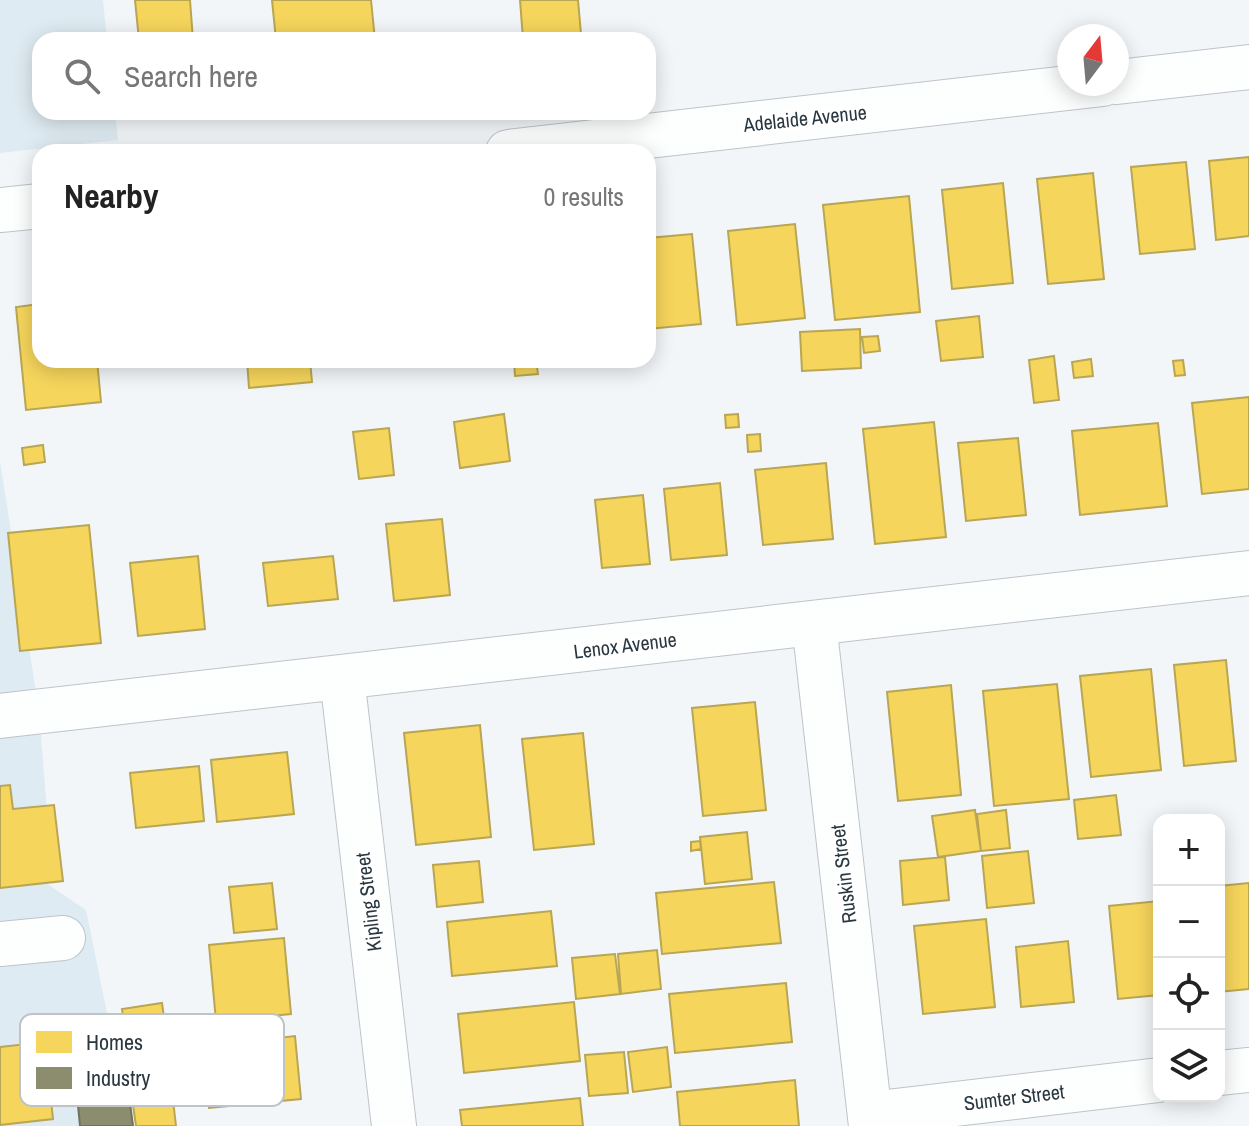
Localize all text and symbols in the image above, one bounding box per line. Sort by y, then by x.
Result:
north arrow [1057,24,1129,96]
search box [32,32,656,120]
icon: search [60,54,104,98]
text: Search here [124,56,258,96]
street label: Adelaide Avenue [741,98,868,138]
text: Nearby [64,173,159,219]
text: 0 results [543,179,624,214]
street label: Lenox Avenue [572,625,678,665]
map controls [1153,814,1225,1102]
button: + [1153,814,1225,886]
street label: Ruskin Street [823,823,862,925]
street label: Kipling Street [348,851,387,953]
button: − [1153,886,1225,958]
button: locate [1153,958,1225,1030]
legend [20,1014,284,1106]
text: Homes [86,1027,143,1057]
button: layers [1153,1030,1225,1102]
text: Industry [86,1063,150,1093]
street label: Sumter Street [962,1077,1066,1117]

